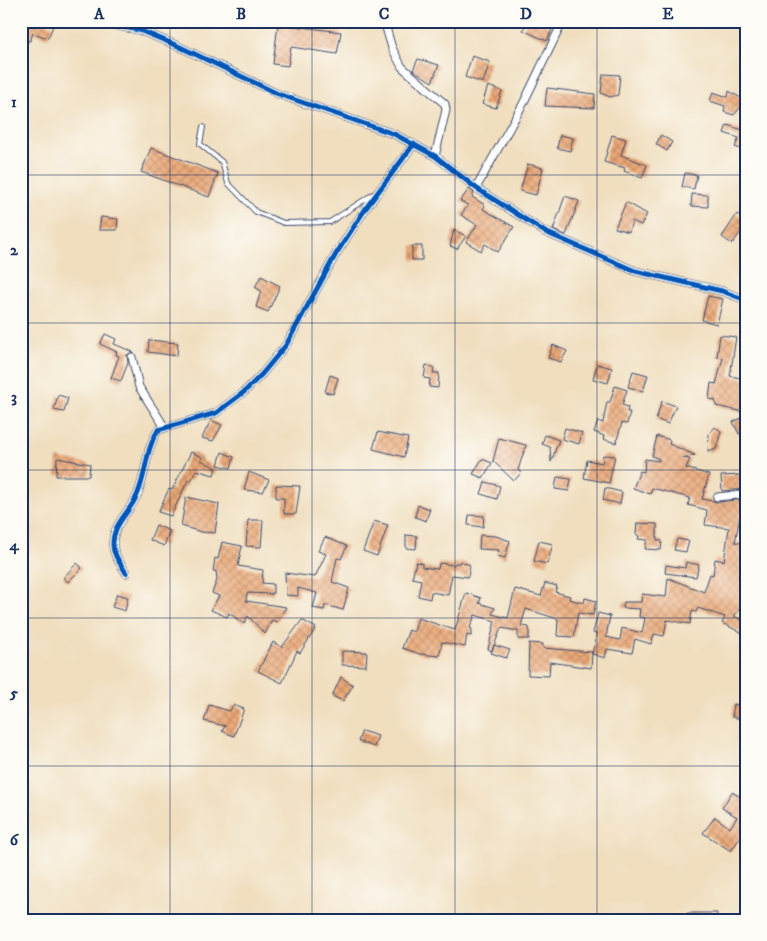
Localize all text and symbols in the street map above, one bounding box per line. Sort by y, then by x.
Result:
text: A [93,4,105,24]
text: B [236,4,246,24]
text: C [379,4,389,24]
text: D [520,4,532,24]
text: E [662,4,674,24]
text: 1 [11,92,17,112]
text: 2 [10,240,19,260]
text: 3 [11,387,17,407]
text: 4 [8,535,19,555]
text: 5 [9,683,18,703]
text: 6 [10,830,20,850]

